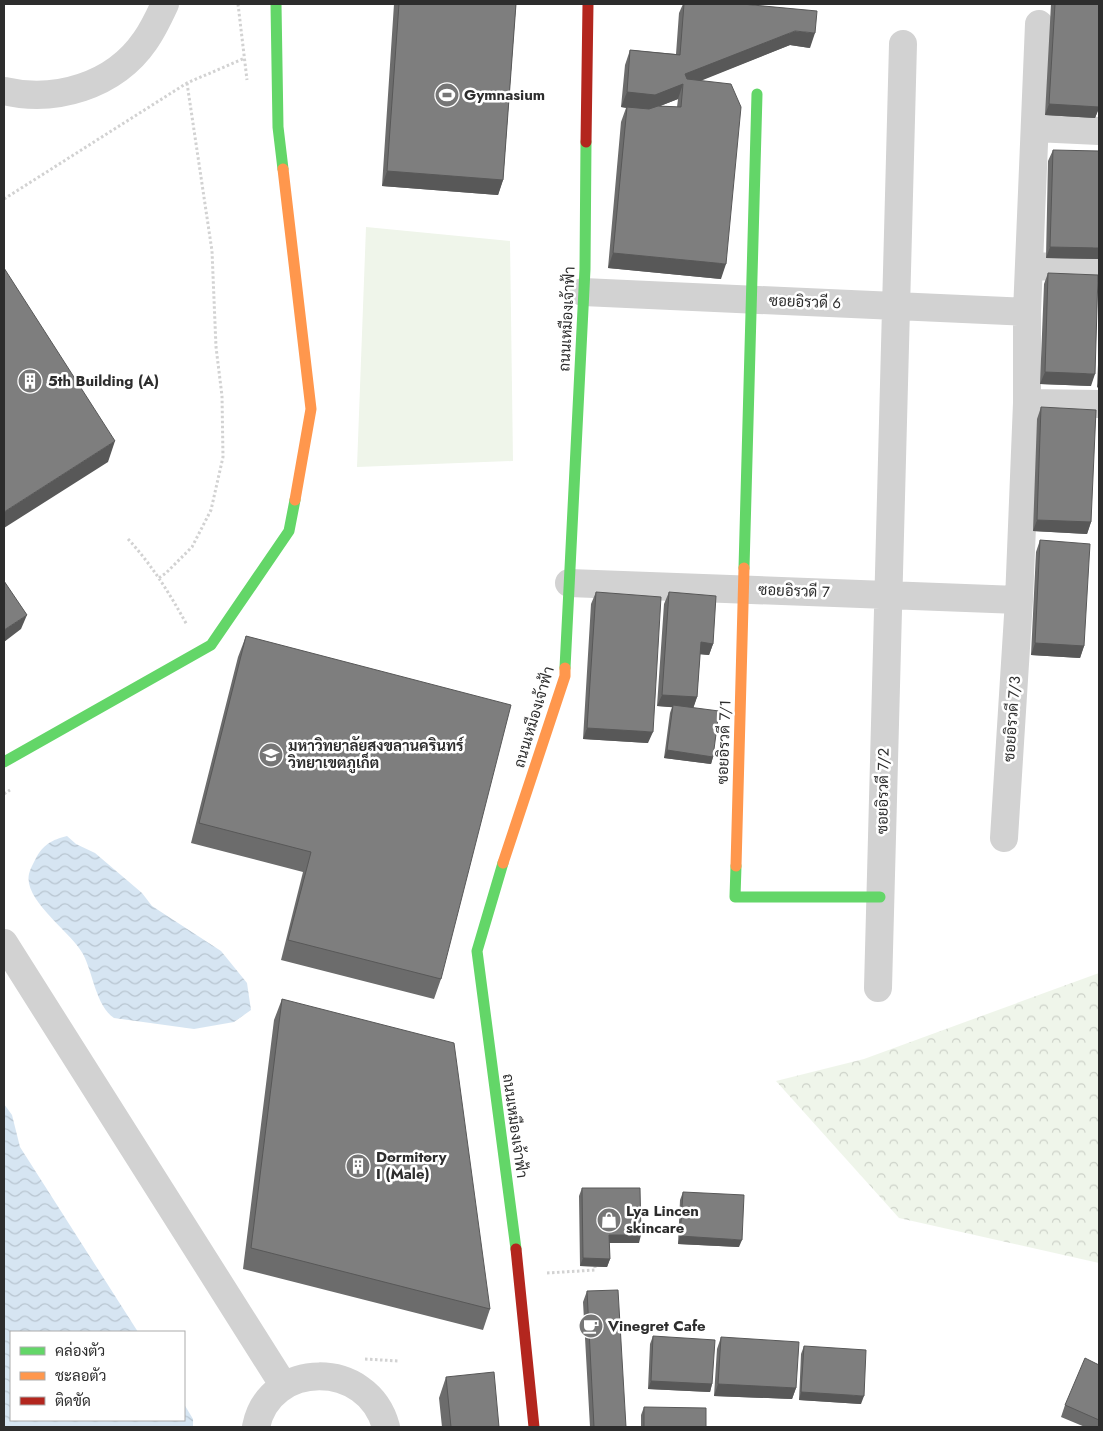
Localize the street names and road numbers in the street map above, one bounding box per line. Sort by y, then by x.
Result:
street label: ถนนเหมืองเจ้าฟ้า [553,266,581,372]
street label: ซอยอิรวดี 6 [768,290,842,314]
street label: ซอยอิรวดี 7 [758,579,830,603]
street label: ถนนเหมืองเจ้าฟ้า [508,663,560,771]
street label: ซอยอิรวดี 7/3 [998,675,1026,763]
street label: ซอยอิรวดี 7/1 [712,699,736,785]
street label: ซอยอิรวดี 7/2 [871,748,895,834]
street label: ถนนเหมืองเจ้าฟ้า [497,1072,533,1180]

